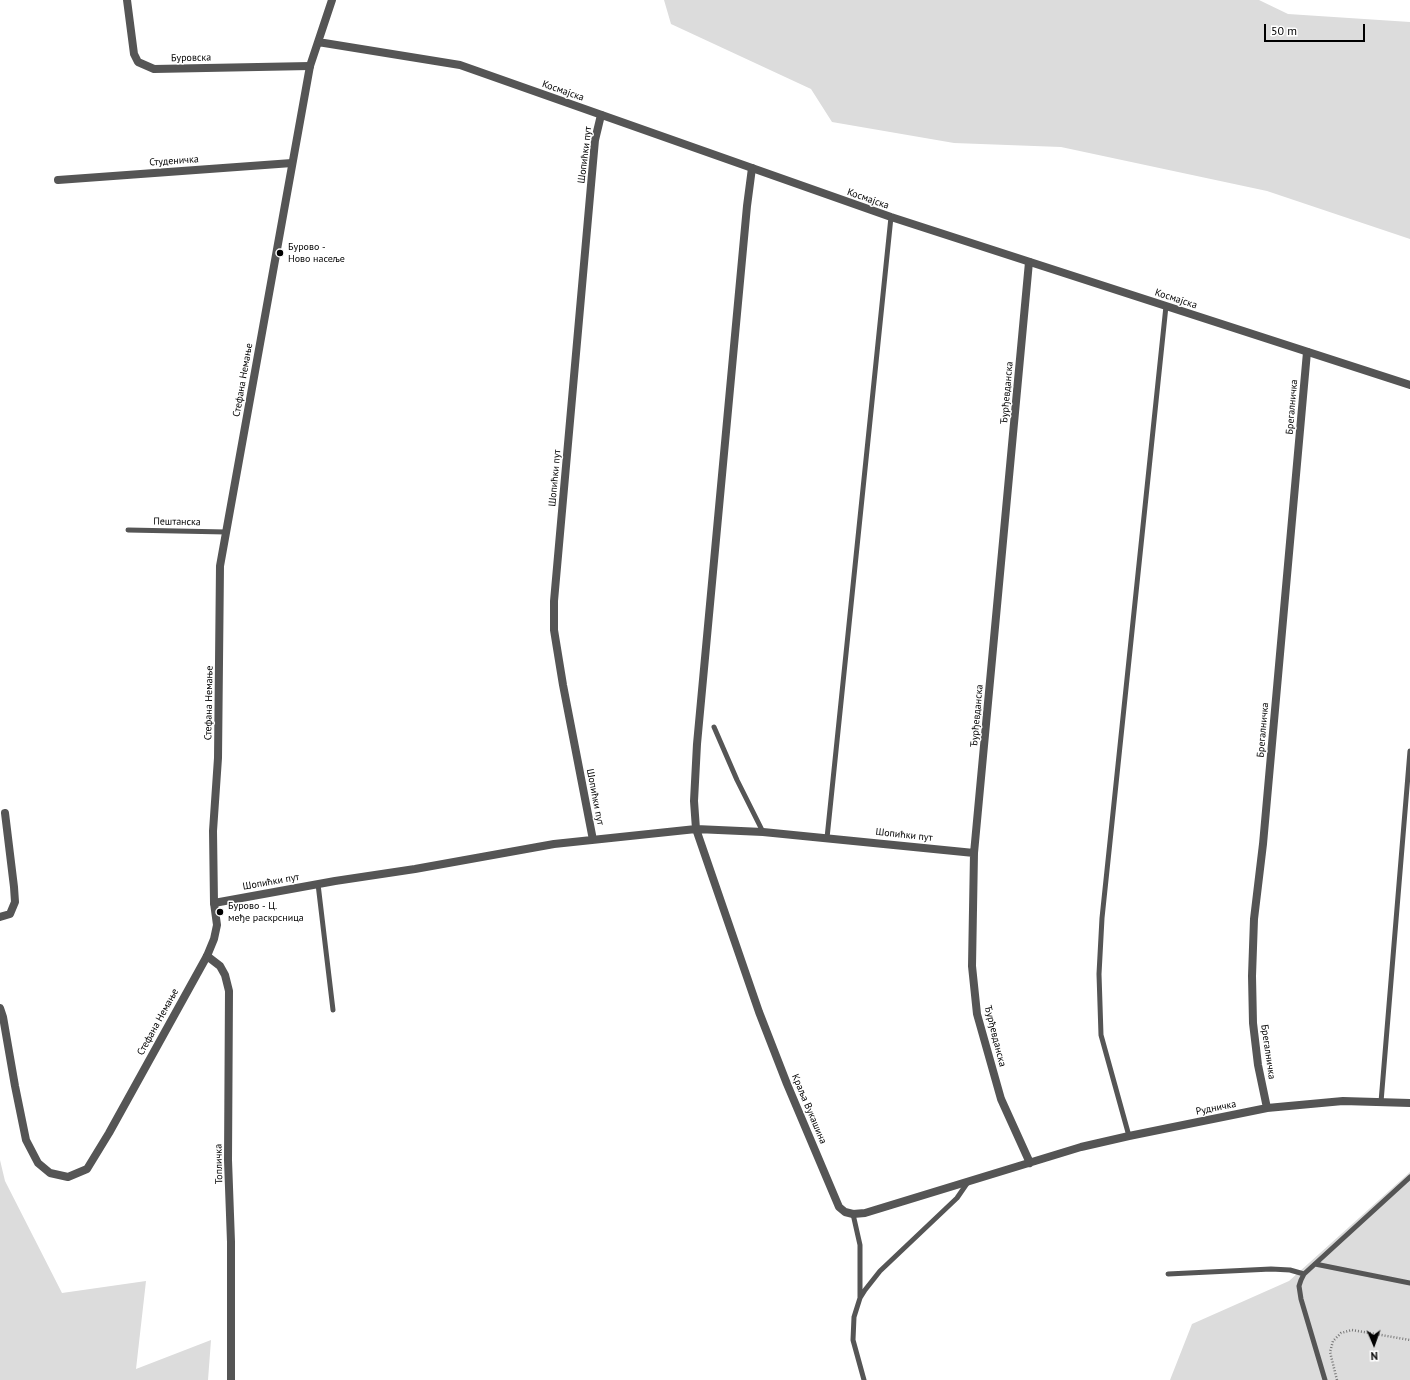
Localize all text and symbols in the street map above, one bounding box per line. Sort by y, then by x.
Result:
scale bar [1266,16,1367,42]
text: 50 m [1271,23,1297,38]
street label: Буровска [171,52,211,64]
street label: Космајска [540,78,586,104]
street label: Шопићки пут [576,126,594,184]
street label: Студеничка [149,153,199,169]
street label: Космајска [845,186,891,212]
place label: Бурово - Ново насеље [288,241,345,264]
marker: Бурово - Ново насеље [275,248,285,258]
street label: Космајска [1153,287,1199,311]
street label: Стефана Немање [231,342,255,418]
street label: Ђурђевданска [998,361,1016,425]
street label: Брегалничка [1284,379,1300,435]
street label: Шопићки пут [547,449,563,507]
street label: Пештанска [153,516,201,528]
street label: Стефана Немање [202,666,216,740]
street label: Ђурђевданска [968,684,986,748]
street label: Брегалничка [1255,702,1271,758]
street label: Шопићки пут [584,768,606,826]
street label: Шопићки пут [875,826,933,844]
street label: Шопићки пут [242,871,300,893]
place label: Бурово - Ц. међе раскрсница [228,900,304,924]
marker: Бурово - Ц. међе раскрсница [215,907,225,917]
street label: Стефана Немање [135,986,181,1058]
street label: Ђурђевданска [982,1004,1008,1068]
street label: Брегалничка [1258,1024,1278,1080]
street label: Краља Вукашина [789,1072,829,1146]
street label: Рудничка [1195,1098,1237,1118]
street label: Топличка [213,1144,225,1184]
north arrow [1354,1324,1394,1364]
text: N [1371,1349,1378,1363]

